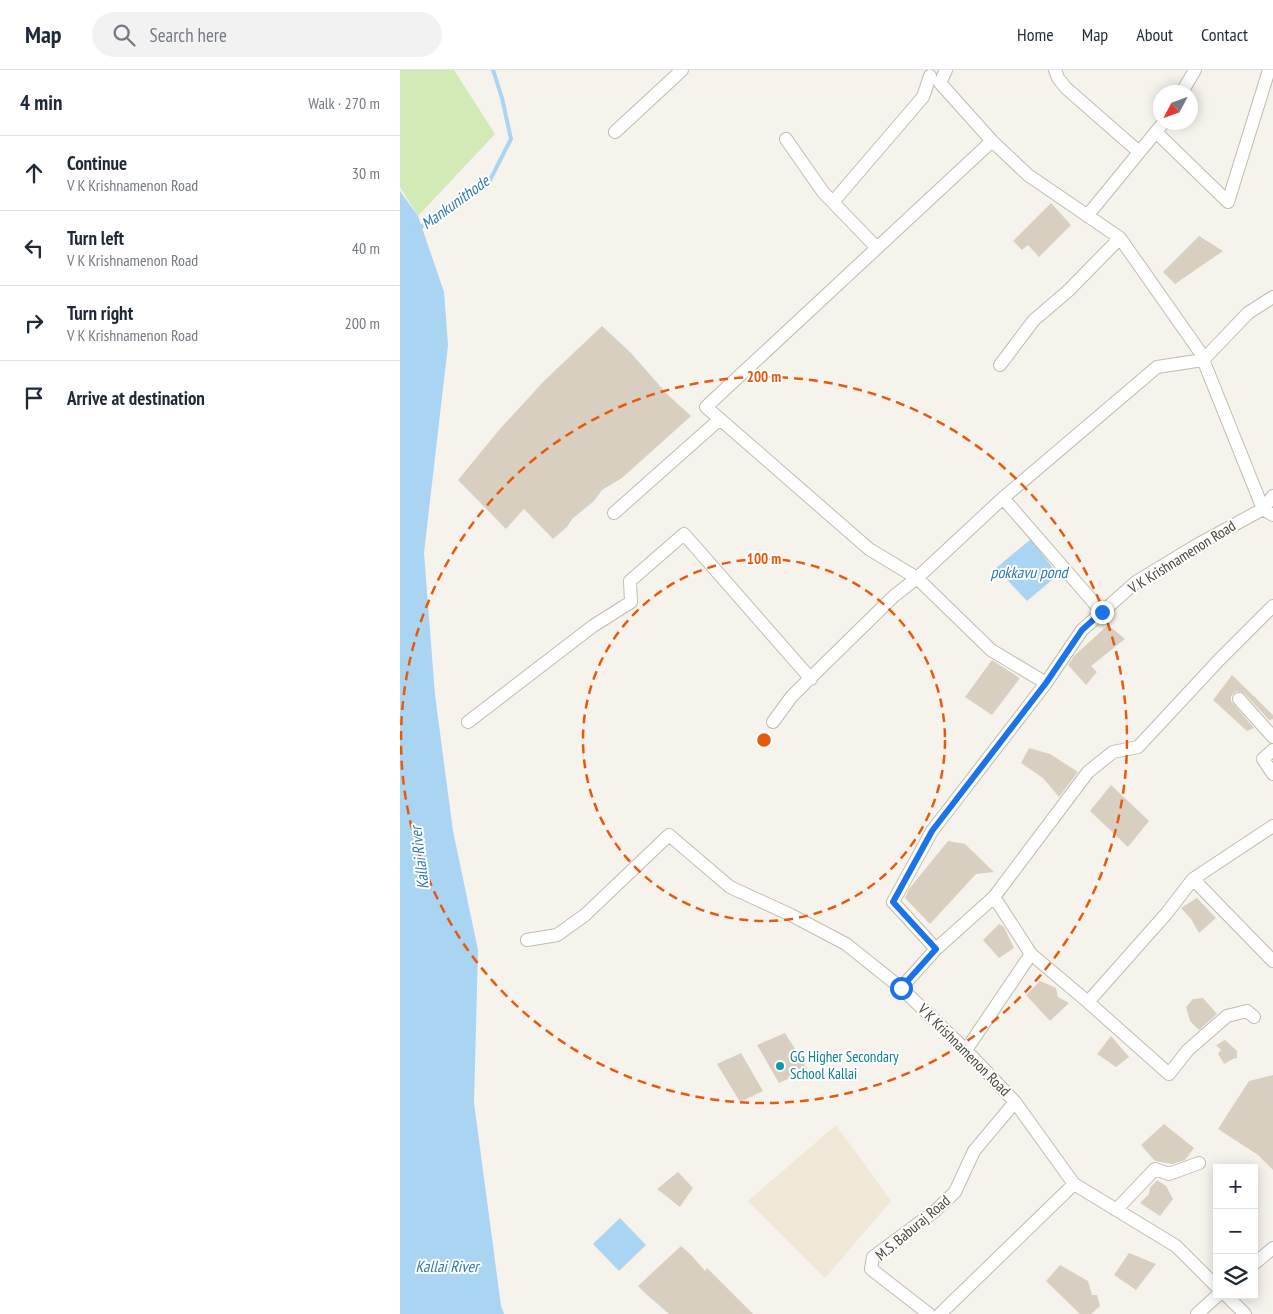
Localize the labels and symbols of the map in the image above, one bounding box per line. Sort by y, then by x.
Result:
north arrow [1153,85,1198,130]
water label: Mankunithode [417,170,494,233]
text: 200 m [747,367,781,386]
street label: V K Krishnamenon Road [1124,516,1239,598]
text: 100 m [747,549,781,568]
water label: pokkavu pond [990,562,1070,582]
route end [1091,601,1114,624]
centre of rings [755,731,773,749]
water label: Kallai River [405,823,433,890]
route start [890,977,913,1000]
street label: V K Krishnamenon Road [913,999,1015,1100]
place label: GG Higher Secondary School Kallai [790,1047,899,1083]
marker: GG Higher Secondary School Kallai [774,1060,786,1072]
street label: M.S. Baburaj Road [871,1191,954,1264]
water label: Kallai River [415,1256,481,1276]

